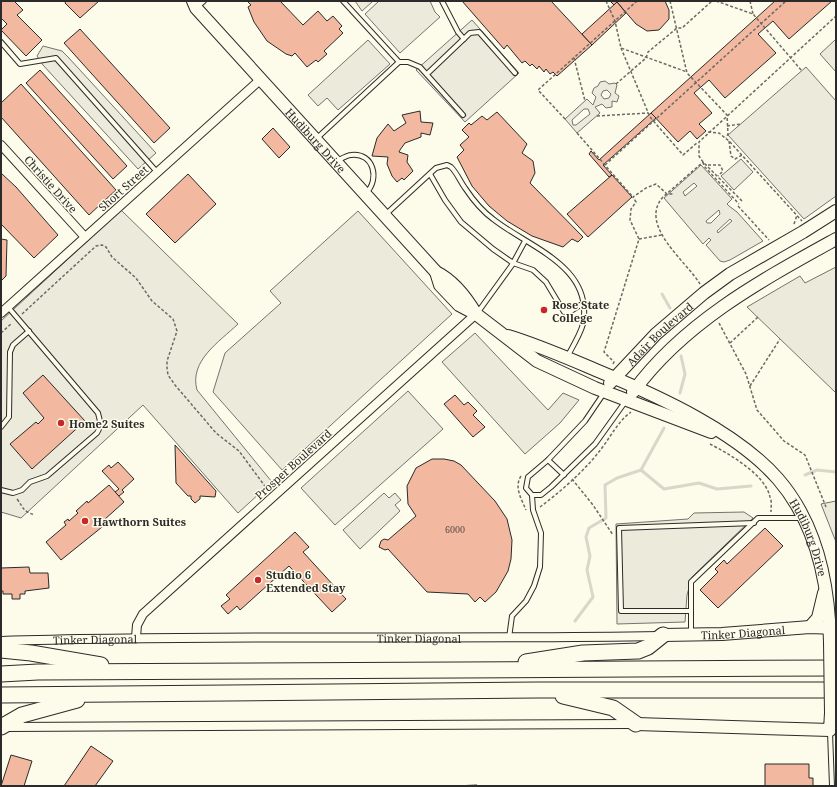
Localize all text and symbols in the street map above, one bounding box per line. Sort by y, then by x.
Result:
street label: Hudiburg Drive [283,104,349,176]
street label: Christie Drive [21,152,81,216]
street label: Short Street [95,162,151,214]
place label: Rose State College [552,297,609,325]
street label: Adair Boulevard [623,298,696,369]
marker: Rose State College [539,305,549,315]
place label: Home2 Suites [69,416,145,431]
marker: Home2 Suites [56,418,66,428]
street label: Prosper Boulevard [252,425,335,502]
street label: Hudiburg Drive [787,495,831,578]
place label: Hawthorn Suites [93,514,186,529]
marker: Hawthorn Suites [80,516,90,526]
house number: 6000 [445,523,465,536]
place label: Studio 6 Extended Stay [266,567,346,595]
marker: Studio 6 Extended Stay [253,575,263,585]
street label: Tinker Diagonal [701,621,786,642]
street label: Tinker Diagonal [377,630,462,645]
street label: Tinker Diagonal [53,631,138,647]

